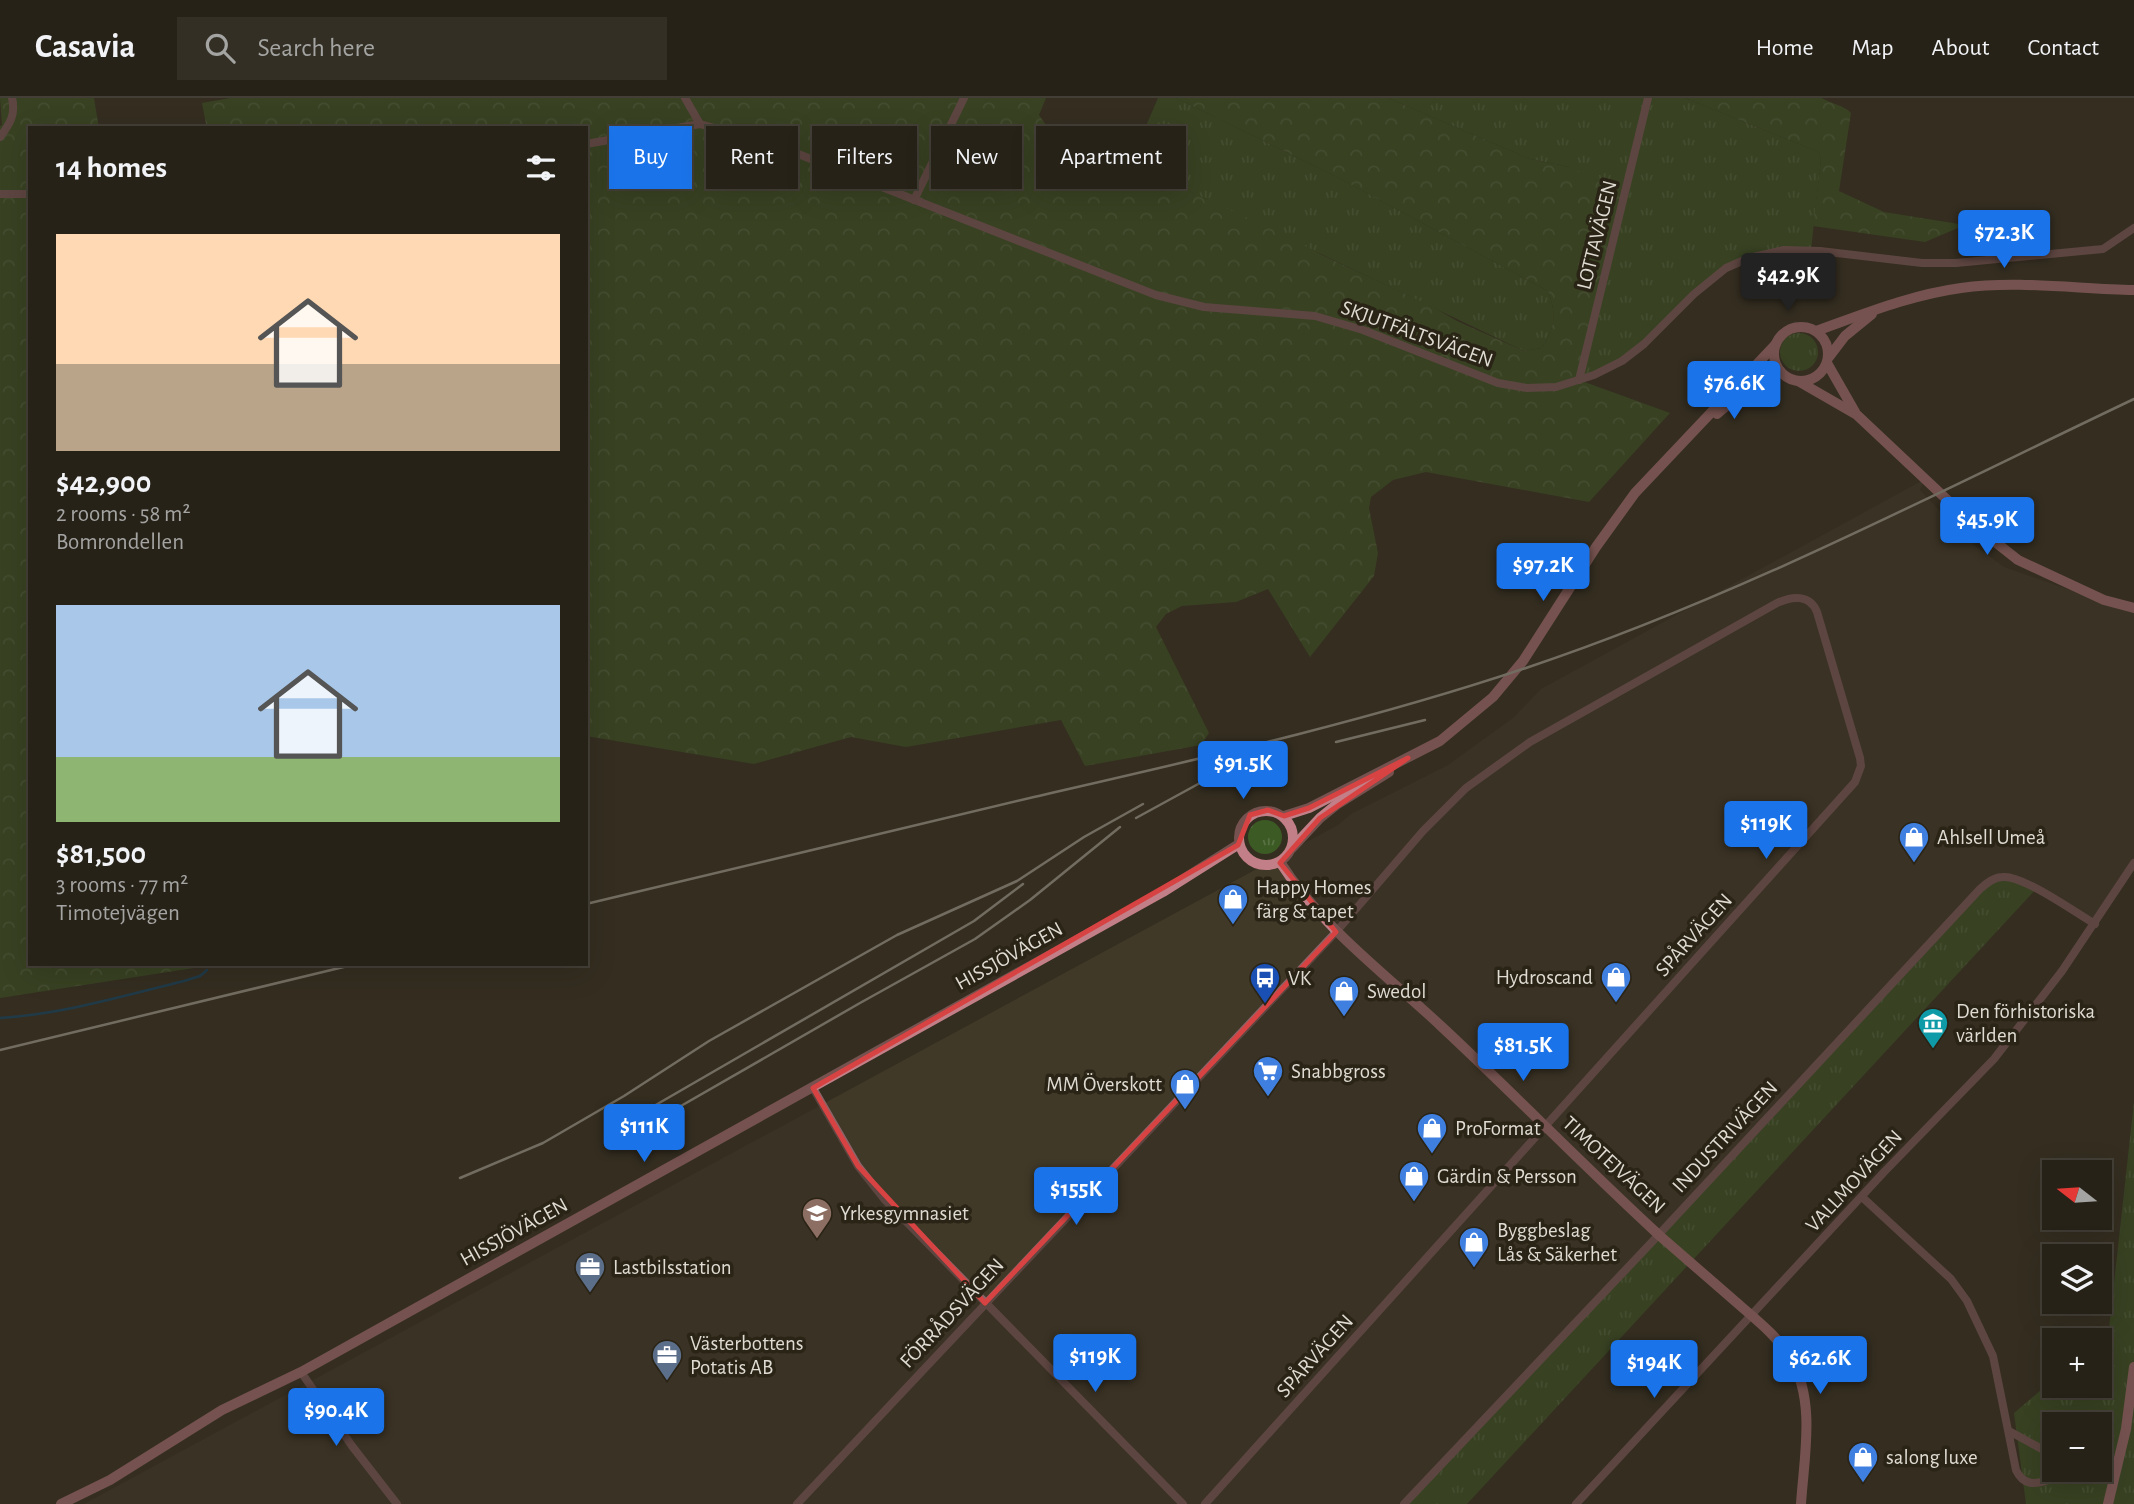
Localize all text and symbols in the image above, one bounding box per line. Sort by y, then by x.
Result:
search box [177,17,667,80]
icon: search [201,29,239,67]
text: Casavia [35,31,135,64]
text: Search here [257,35,375,61]
text: Home [1756,36,1814,60]
text: Map [1852,36,1894,60]
text: About [1932,36,1989,60]
text: Contact [2027,36,2099,60]
chip: Buy [609,126,692,189]
chip: Rent [706,126,798,189]
chip: Filters [812,126,917,189]
chip: New [931,126,1022,189]
chip: Apartment [1036,126,1186,189]
icon: filters [522,149,560,187]
text: 14 homes [56,153,167,183]
street label: LOTTAVÄGEN [1572,178,1621,292]
pin: $72.3K [1947,211,2061,270]
text: $72.3K [1974,221,2034,244]
pin: $42.9K [1731,254,1845,313]
text: $42.9K [1757,264,1819,287]
icon: home [245,280,371,406]
street label: SKJUTFÄLTSVÄGEN [1338,296,1496,371]
pin: $76.6K [1677,362,1791,421]
text: $76.6K [1703,372,1765,395]
text: $42,900 [56,468,151,498]
pin: $45.9K [1930,498,2044,557]
text: 2 rooms · 58 m² [56,503,191,526]
text: $45.9K [1956,508,2018,531]
text: Bomrondellen [56,531,184,554]
pin: $97.2K [1486,544,1600,603]
text: $97.2K [1513,554,1573,577]
icon: home [245,651,371,777]
pin: $91.5K [1186,742,1300,801]
text: $91.5K [1214,752,1272,775]
pin: $119K [1717,802,1815,861]
text: $119K [1740,812,1792,835]
shop icon: Ahlsell Umeå [1897,820,1931,864]
place label: Ahlsell Umeå [1937,827,2046,848]
text: $81,500 [56,839,146,869]
text: 3 rooms · 77 m² [56,874,188,897]
place label: Happy Homes färg & tapet [1256,877,1371,922]
shop icon: Happy Homes färg & tapet [1216,882,1250,926]
street label: SPÅRVÄGEN [1650,888,1736,980]
text: Timotejvägen [56,902,180,925]
street label: HISSJÖVÄGEN [951,917,1066,994]
shop icon: Hydroscand [1599,960,1633,1004]
bus stop icon: VK [1248,961,1282,1005]
place label: Hydroscand [1496,967,1593,988]
place label: VK [1288,968,1312,989]
shop icon: Swedol [1327,974,1361,1018]
place label: Swedol [1367,981,1426,1002]
place label: Den förhistoriska världen [1956,1001,2096,1046]
museum icon: Den förhistoriska världen [1916,1006,1950,1050]
pin: $81.5K [1466,1024,1580,1083]
text: $81.5K [1494,1034,1552,1057]
supermarket icon: Snabbgross [1251,1054,1285,1098]
place label: Snabbgross [1291,1061,1386,1082]
shop icon: MM Överskott [1168,1067,1202,1111]
place label: MM Överskott [1046,1073,1162,1095]
street label: INDUSTRIVÄGEN [1668,1077,1782,1197]
pin: $111K [595,1104,693,1164]
shop icon: ProFormat [1415,1111,1449,1155]
street label: TIMOTEJVÄGEN [1559,1112,1670,1218]
text: $111K [620,1115,668,1138]
place label: ProFormat [1455,1118,1541,1139]
street label: VALLMOVÄGEN [1801,1125,1906,1236]
shop icon: Gärdin & Persson [1397,1159,1431,1203]
north arrow [2042,1160,2112,1230]
map controls [2042,1160,2112,1482]
place label: Gärdin & Persson [1437,1166,1577,1187]
pin: $155K [1027,1168,1125,1227]
text: $155K [1050,1178,1102,1201]
street label: HISSJÖVÄGEN [456,1193,571,1270]
school or university icon: Yrkesgymnasiet [800,1196,834,1240]
place label: Yrkesgymnasiet [840,1203,969,1224]
place label: Byggbeslag Lås & Säkerhet [1497,1220,1617,1265]
shop icon: Byggbeslag Lås & Säkerhet [1457,1225,1491,1269]
button: layers [2042,1244,2112,1314]
office icon: Lastbilsstation [573,1250,607,1294]
street label: FÖRRÅDSVÄGEN [895,1253,1008,1372]
place label: Lastbilsstation [613,1257,732,1278]
street label: SPÅRVÄGEN [1271,1309,1357,1401]
button: + [2042,1328,2112,1398]
place label: Västerbottens Potatis AB [690,1333,804,1378]
pin: $119K [1046,1334,1144,1394]
pin: $62.6K [1763,1336,1877,1396]
office icon: Västerbottens Potatis AB [650,1338,684,1382]
pin: $194K [1605,1340,1703,1400]
text: $119K [1069,1345,1121,1368]
text: $62.6K [1789,1347,1851,1370]
text: $194K [1627,1351,1681,1374]
pin: $90.4K [279,1388,393,1448]
text: $90.4K [304,1399,368,1422]
button: − [2042,1412,2112,1482]
shop icon: salong luxe [1846,1440,1880,1484]
place label: salong luxe [1886,1447,1978,1468]

